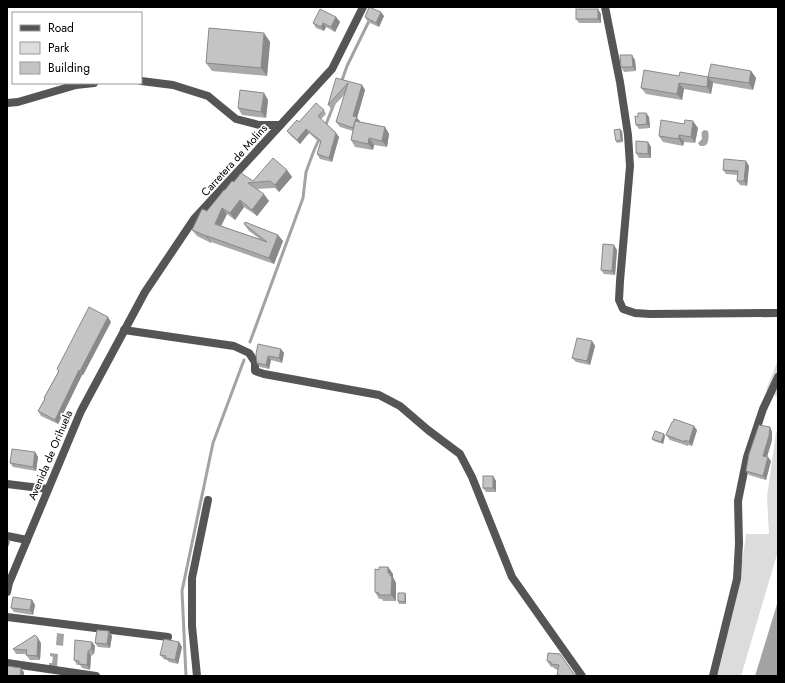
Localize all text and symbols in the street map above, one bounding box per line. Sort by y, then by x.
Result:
legend [12,12,142,84]
text: Road [48,19,74,37]
text: Park [48,39,70,57]
text: Building [48,59,90,77]
street label: Carretera de Molins [197,120,271,200]
street label: Avenida de Orihuela [24,408,76,502]

